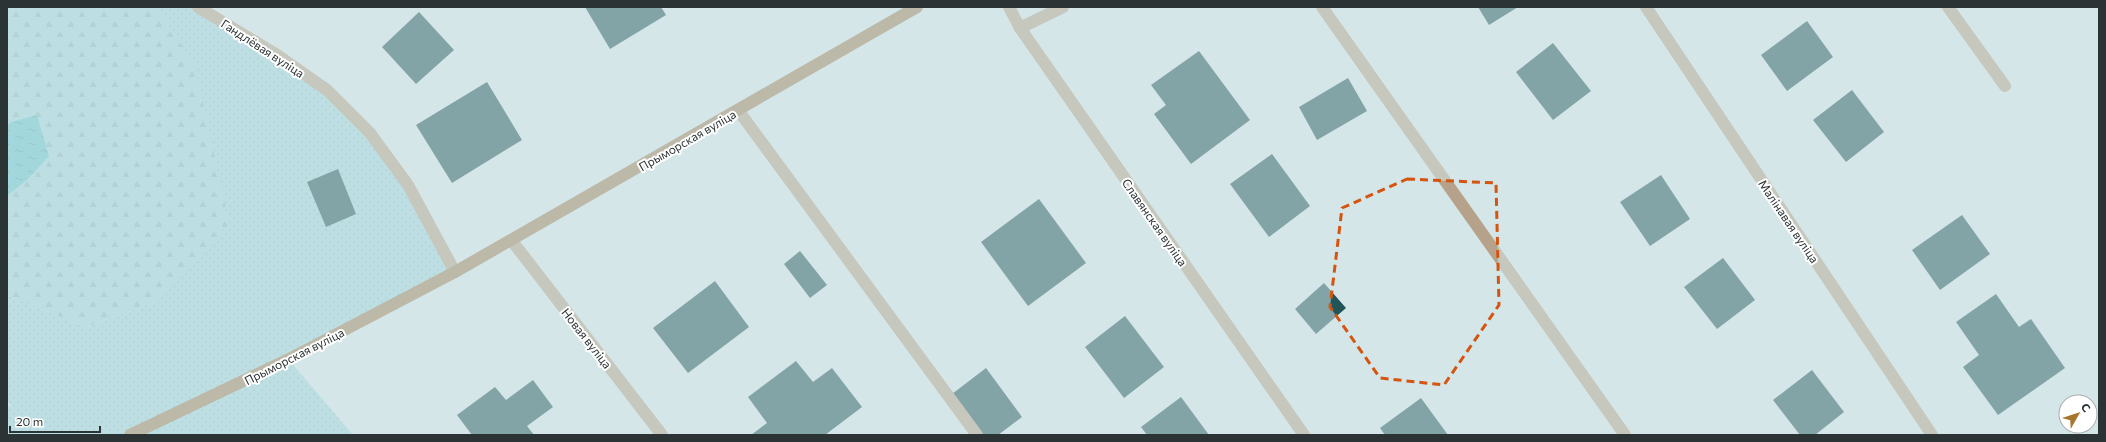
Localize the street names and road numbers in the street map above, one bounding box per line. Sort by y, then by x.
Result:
street label: Гандлёвая вуліца [219,16,307,80]
street label: Прыморская вуліца [636,106,738,174]
street label: Славянская вуліца [1120,176,1190,268]
street label: Малінавая вуліца [1756,177,1822,265]
street label: Новая вуліца [559,305,615,371]
street label: Прыморская вуліца [242,325,346,387]

